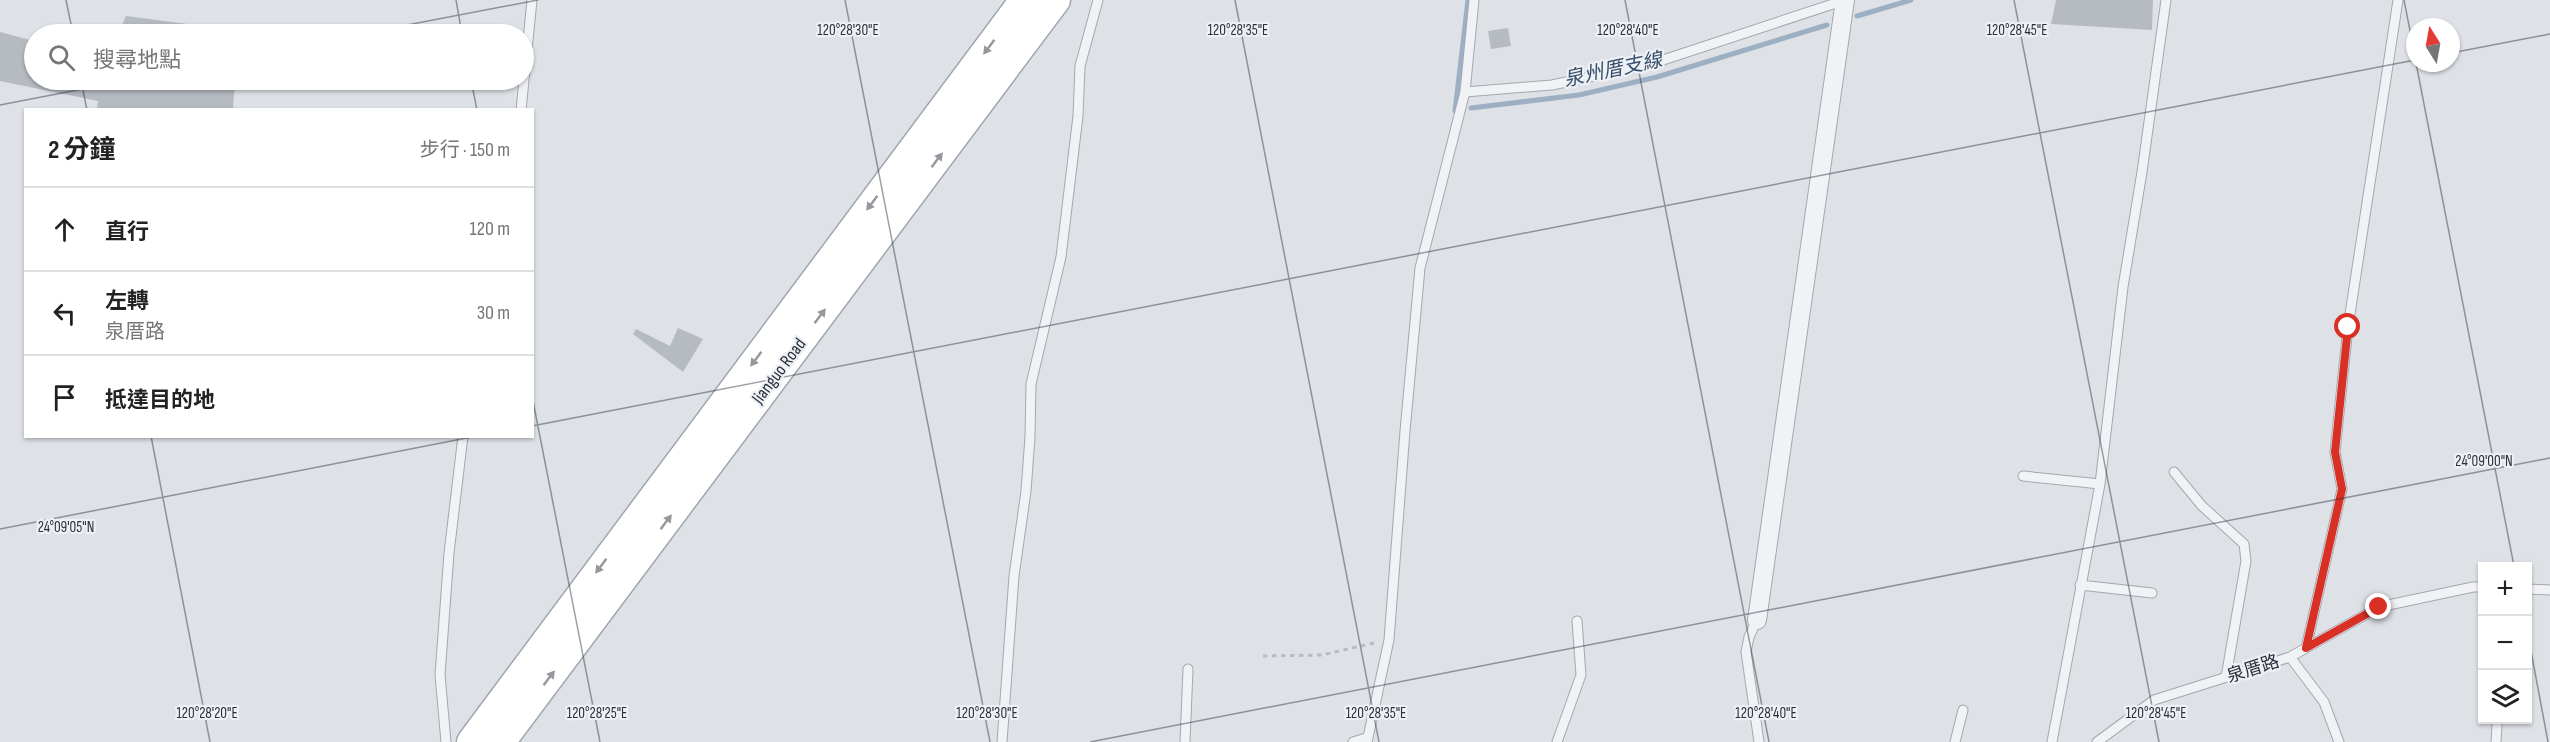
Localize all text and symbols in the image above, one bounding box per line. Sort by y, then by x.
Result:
north arrow [2406,18,2460,72]
text: 120°28'30"E [817,21,879,40]
text: 120°28'35"E [1208,21,1268,40]
text: 120°28'40"E [1597,21,1659,40]
text: 120°28'45"E [1987,21,2047,40]
search box [24,24,534,90]
one-way arrow [983,38,995,54]
icon: search [45,41,78,74]
text: 搜尋地點 [93,47,181,74]
water label: 泉州厝支線 [1562,47,1666,92]
text: 2 分鐘 [48,135,115,166]
text: 步行 · 150 m [420,138,510,162]
one-way arrow [931,152,943,168]
one-way arrow [866,195,879,211]
icon: ahead [48,213,81,246]
text: 120 m [470,217,510,241]
text: 直行 [105,219,149,246]
text: 左轉 [105,288,149,315]
icon: left [48,297,81,330]
text: 30 m [477,301,510,325]
one-way arrow [814,308,826,323]
route start [2334,313,2360,339]
text: 泉厝路 [105,320,165,344]
street label: Jianguo Road [747,334,810,409]
one-way arrow [750,352,762,367]
icon: arrive [48,381,81,414]
text: 抵達目的地 [105,387,215,414]
text: 24°09'00"N [2455,452,2513,471]
one-way arrow [659,515,671,530]
text: 24°09'05"N [38,518,94,537]
one-way arrow [595,557,607,573]
map controls [2478,562,2532,724]
button: + [2478,562,2532,616]
route end [2365,593,2391,619]
button: − [2478,616,2532,670]
street label: 泉厝路 [2224,651,2282,687]
button: layers [2478,670,2532,724]
one-way arrow [542,671,554,686]
text: 120°28'20"E [176,704,238,723]
text: 120°28'25"E [567,704,627,723]
text: 120°28'30"E [956,704,1018,723]
text: 120°28'35"E [1346,704,1406,723]
text: 120°28'40"E [1735,704,1797,723]
text: 120°28'45"E [2126,704,2186,723]

